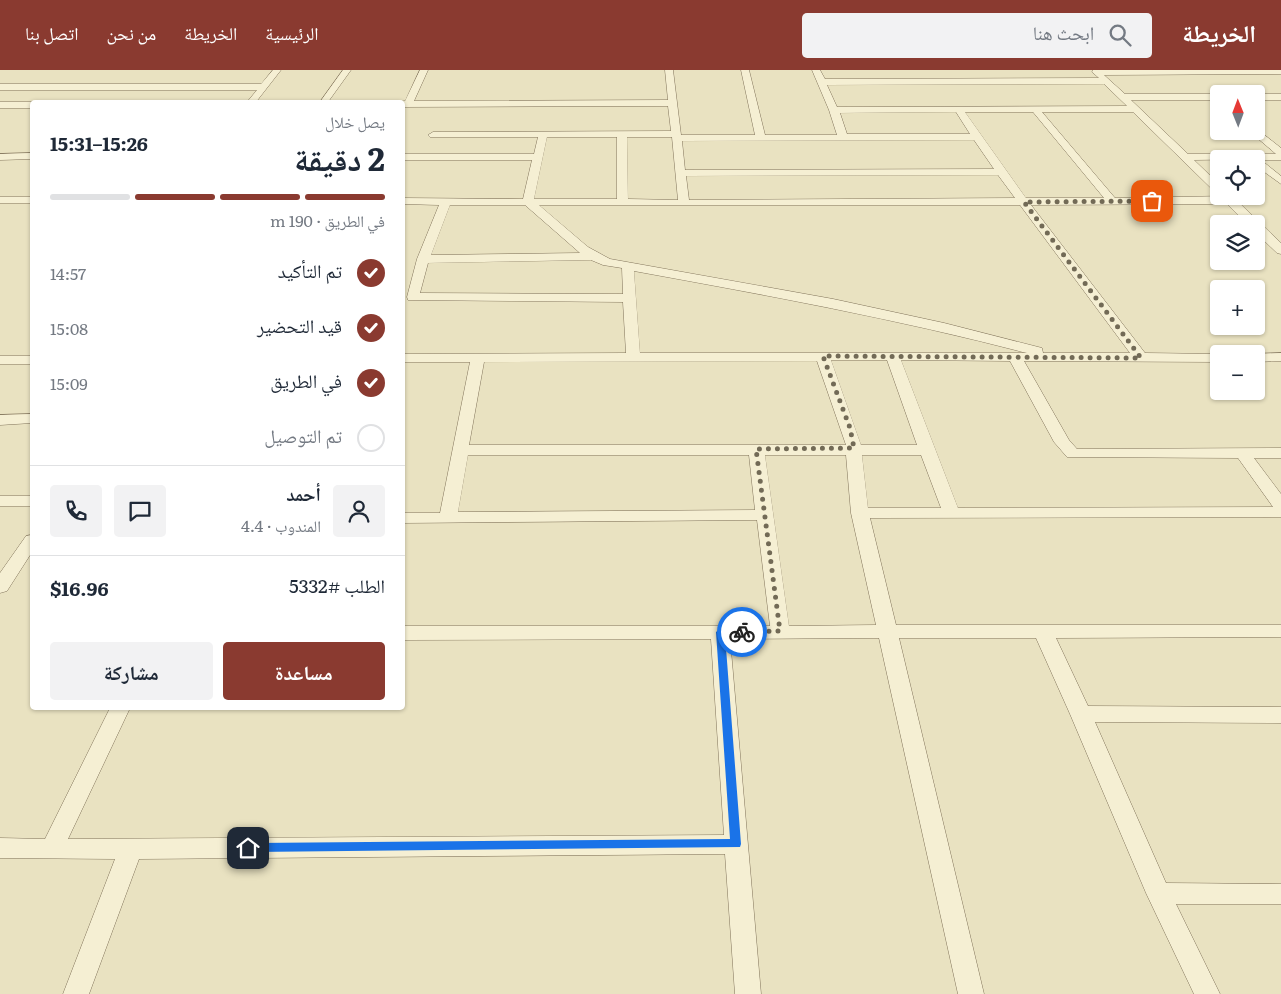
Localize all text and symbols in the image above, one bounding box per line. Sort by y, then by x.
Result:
search box [802,13,1152,58]
text: الخريطة [1182,14,1256,49]
text: ابحث هنا [1033,18,1094,46]
text: اتصل بنا [25,19,78,46]
text: من نحن [106,19,156,46]
text: الخريطة [184,19,237,46]
text: الرئيسية [265,19,319,46]
icon: search [1106,21,1134,49]
north arrow [1210,85,1265,140]
map controls [1210,85,1265,400]
text: يصل خلال [325,109,385,133]
text: 15:26–15:31 [50,129,148,157]
text: 2 دقيقة [294,133,385,181]
button: locate [1210,150,1265,205]
pin [1131,180,1173,222]
icon: bag [1138,187,1166,215]
text: في الطريق · 190 m [270,208,385,232]
button: layers [1210,215,1265,270]
text: تم التأكيد [278,256,342,284]
icon: check [357,259,385,287]
text: 14:57 [50,261,86,285]
button: + [1210,280,1265,335]
text: قيد التحضير [257,311,342,339]
icon: check [357,314,385,342]
text: 15:08 [50,316,88,340]
button: − [1210,345,1265,400]
text: في الطريق [270,366,342,394]
icon: check [357,369,385,397]
text: 15:09 [50,371,88,395]
text: تم التوصيل [264,421,342,449]
text: أحمد [286,479,321,507]
button: phone [50,485,102,537]
button: chat [114,485,166,537]
button: person [333,485,385,537]
text: المندوب · 4.4 [241,513,321,537]
text: الطلب #5332 [289,571,385,599]
text: $16.96 [50,574,109,602]
courier [717,607,767,657]
icon: bike [728,618,756,646]
button: مشاركة [50,642,213,700]
button: مساعدة [223,642,385,700]
pin [227,827,269,869]
icon: home [234,834,262,862]

